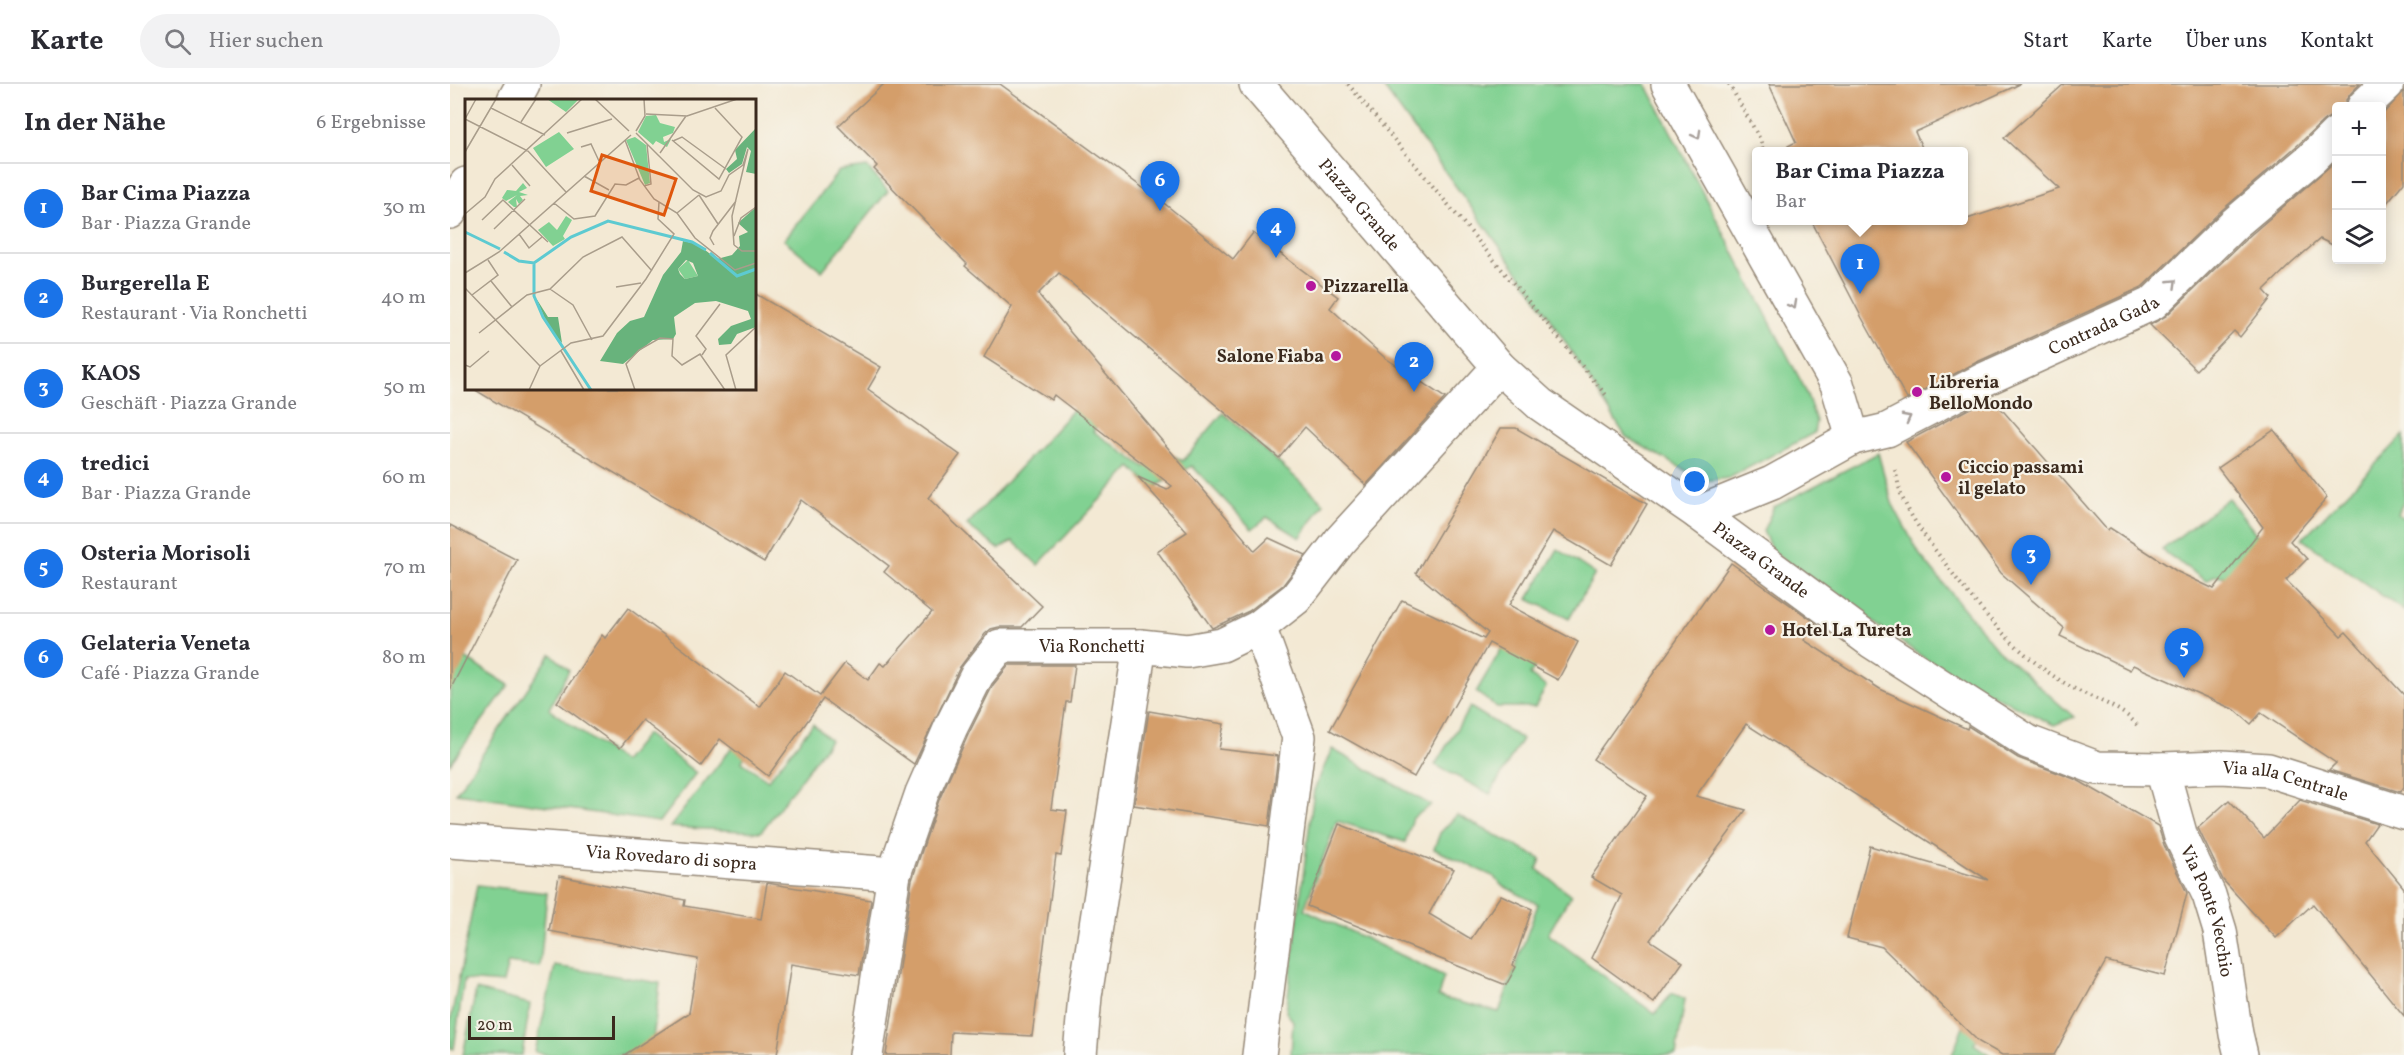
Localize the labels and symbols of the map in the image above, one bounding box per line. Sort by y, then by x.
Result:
inset map [465,99,756,390]
one-way arrow [1690,129,1701,139]
street label: Piazza Grande [1312,154,1405,257]
pin: 6 [1140,162,1180,211]
pin: 4 [1256,208,1296,258]
pin: 1 [1840,244,1880,294]
place label: Pizzarella [1323,275,1409,300]
marker: Pizzarella [1304,279,1318,293]
one-way arrow [2166,280,2177,291]
street label: Contrada Gada [2045,291,2166,363]
one-way arrow [1785,299,1797,309]
pin: 2 [1394,342,1434,392]
place label: Salone Fiaba [1217,345,1324,370]
marker: Salone Fiaba [1329,349,1343,363]
place label: Libreria BelloMondo [1929,371,2033,417]
marker: Libreria BelloMondo [1910,385,1924,399]
one-way arrow [1901,414,1912,425]
place label: Ciccio passami il gelato [1958,456,2084,502]
your location [1680,467,1709,496]
marker: Ciccio passami il gelato [1939,470,1953,484]
street label: Piazza Grande [1707,517,1814,605]
pin: 3 [2012,536,2050,585]
place label: Hotel La Tureta [1782,619,1912,644]
marker: Hotel La Tureta [1763,623,1777,637]
pin: 5 [2164,628,2204,678]
street label: Via Ronchetti [1039,635,1146,660]
street label: Via alla Centrale [2221,756,2351,809]
street label: Via Rovedaro di sopra [585,840,758,878]
street label: Via Ponte Vecchio [2173,841,2238,979]
scale bar [468,1013,615,1040]

